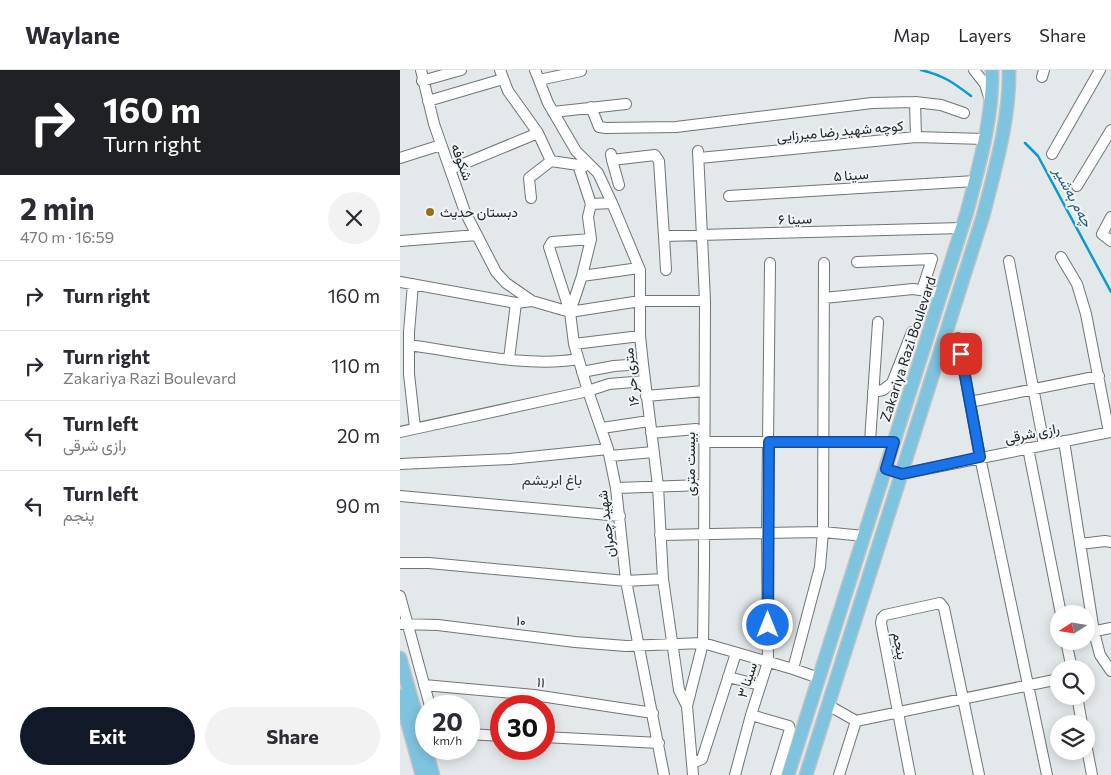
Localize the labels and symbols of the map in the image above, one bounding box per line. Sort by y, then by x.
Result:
street label: کوچه شهید رضا میرزایی [776,116,904,147]
street label: شکوفه [447,141,477,183]
water label: چەم بەشیر [1048,163,1098,231]
street label: سینا ۵ [833,165,869,184]
place label: دبستان حدیث [440,203,518,221]
marker: دبستان حدیث [424,206,436,218]
street label: سینا ۶ [778,209,812,228]
street label: Zakariya Razi Boulevard [876,274,939,424]
pin [940,333,982,375]
street label: ۱۶ متری حر [619,347,643,407]
street label: رازی شرقی [1003,419,1061,447]
street label: بیست متری [681,432,699,496]
district label: باغ ابریشم [522,470,582,491]
street label: شهید چمران [593,489,620,559]
position arrow [741,598,793,650]
north arrow [1050,605,1095,650]
street label: ۱۰ [515,611,527,630]
street label: پنجم [888,631,911,661]
street label: سینا ۳ [733,660,760,700]
street label: ۱۱ [536,673,546,690]
speed limit sign: 30 [490,695,555,760]

